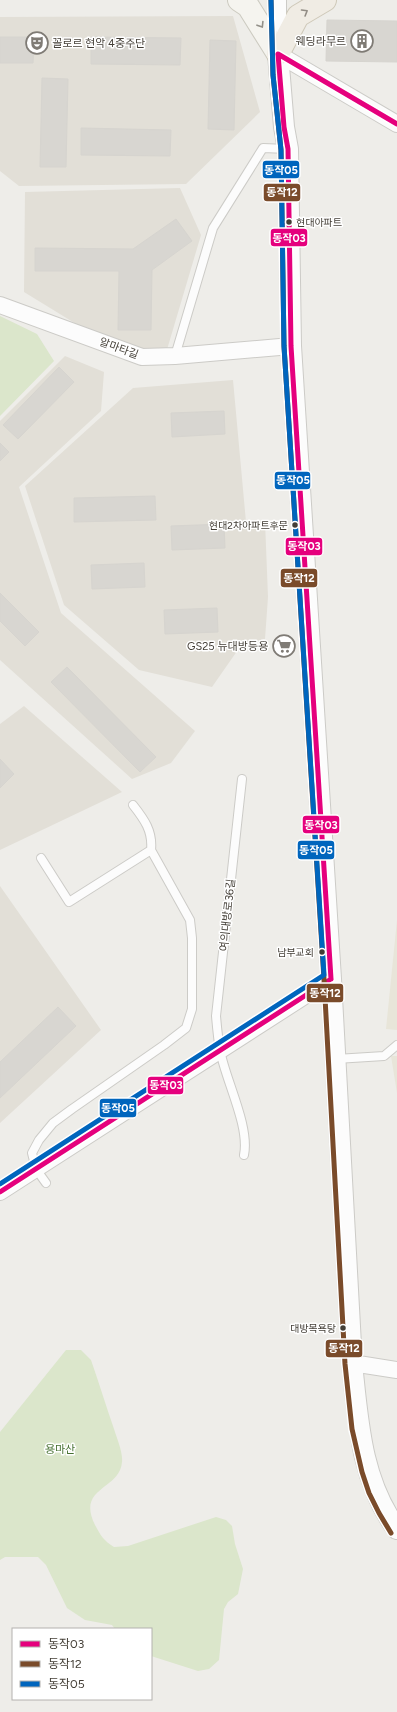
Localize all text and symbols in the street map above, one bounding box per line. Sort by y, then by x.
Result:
one-way arrow [301,9,308,16]
one-way arrow [256,21,263,28]
building icon: 웨딩라무르 [349,28,375,54]
theatre icon: 꼴로르 현악 4중주단 [24,30,50,56]
place label: 웨딩라무르 [295,35,346,48]
place label: 꼴로르 현악 4중주단 [52,37,145,50]
line badge: 동작05 [262,160,300,179]
text: 동작05 [264,164,298,177]
line badge: 동작12 [263,183,301,202]
text: 동작12 [266,186,298,199]
place label: 현대아파트 [296,216,342,229]
marker: 현대아파트 [284,217,294,227]
line badge: 동작03 [270,228,308,247]
text: 동작03 [272,232,306,245]
street label: 알마타길 [98,335,140,362]
line badge: 동작05 [274,471,311,490]
text: 동작05 [276,474,310,487]
place label: 현대2차아파트후문 [209,519,288,532]
marker: 현대2차아파트후문 [290,520,300,530]
line badge: 동작03 [285,537,323,556]
text: 동작03 [287,540,321,553]
line badge: 동작12 [280,568,318,588]
text: 동작12 [283,572,315,585]
supermarket icon: GS25 뉴대방등용 [271,633,297,659]
place label: GS25 뉴대방등용 [187,640,268,653]
line badge: 동작03 [302,815,340,834]
text: 동작03 [304,819,338,832]
line badge: 동작05 [297,840,335,860]
text: 동작05 [299,844,333,857]
street label: 여의대방로36길 [217,878,238,952]
place label: 남부교회 [277,946,314,959]
marker: 남부교회 [317,947,327,957]
line badge: 동작12 [306,983,344,1003]
text: 동작12 [309,987,341,1000]
line badge: 동작03 [147,1076,184,1095]
text: 동작03 [149,1079,183,1092]
line badge: 동작05 [99,1098,137,1118]
text: 동작05 [101,1102,135,1115]
place label: 대방목욕탕 [290,1322,336,1335]
marker: 대방목욕탕 [338,1323,348,1333]
line badge: 동작12 [325,1339,363,1358]
text: 동작12 [328,1342,360,1355]
park label: 용마산 [45,1443,75,1456]
legend [12,1628,152,1700]
text: 동작03 [48,1637,84,1651]
text: 동작12 [48,1657,82,1671]
text: 동작05 [48,1677,85,1691]

